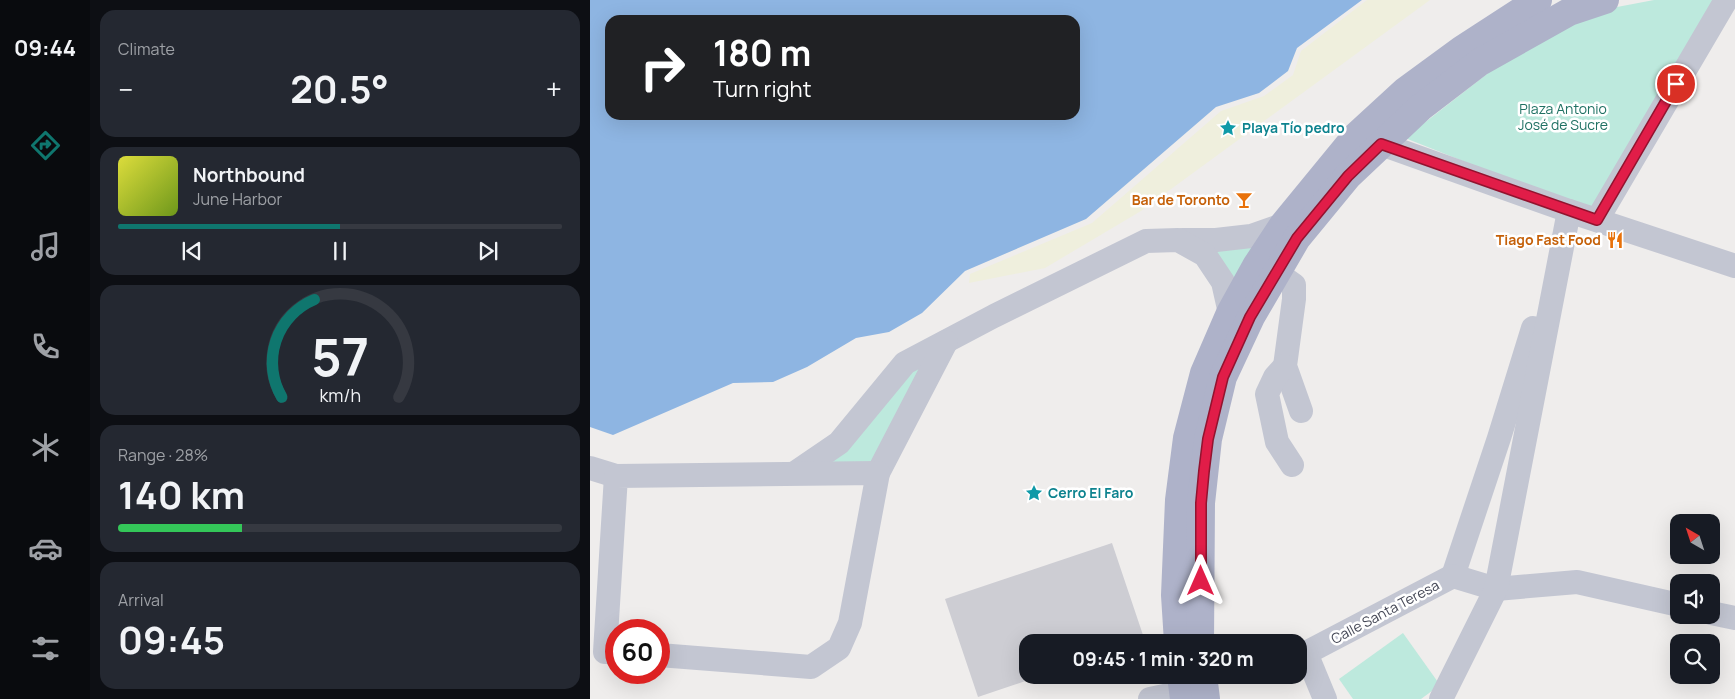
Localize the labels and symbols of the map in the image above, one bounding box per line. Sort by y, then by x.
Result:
pin [1655,63,1697,105]
park label: Plaza Antonio José de Sucre [1518,99,1608,134]
place icon: Playa Tío pedro [1218,118,1238,138]
place label: Playa Tío pedro [1242,118,1345,137]
place label: Bar de Toronto [1132,190,1230,209]
bar icon: Bar de Toronto [1234,190,1254,210]
place label: Tiago Fast Food [1496,230,1601,249]
restaurant icon: Tiago Fast Food [1605,230,1625,250]
place icon: Cerro El Faro [1024,483,1044,503]
place label: Cerro El Faro [1048,483,1134,502]
north arrow [1670,514,1720,564]
position arrow [1174,554,1226,606]
street label: Calle Santa Teresa [1327,575,1442,648]
speed limit sign: 60 [605,619,670,684]

